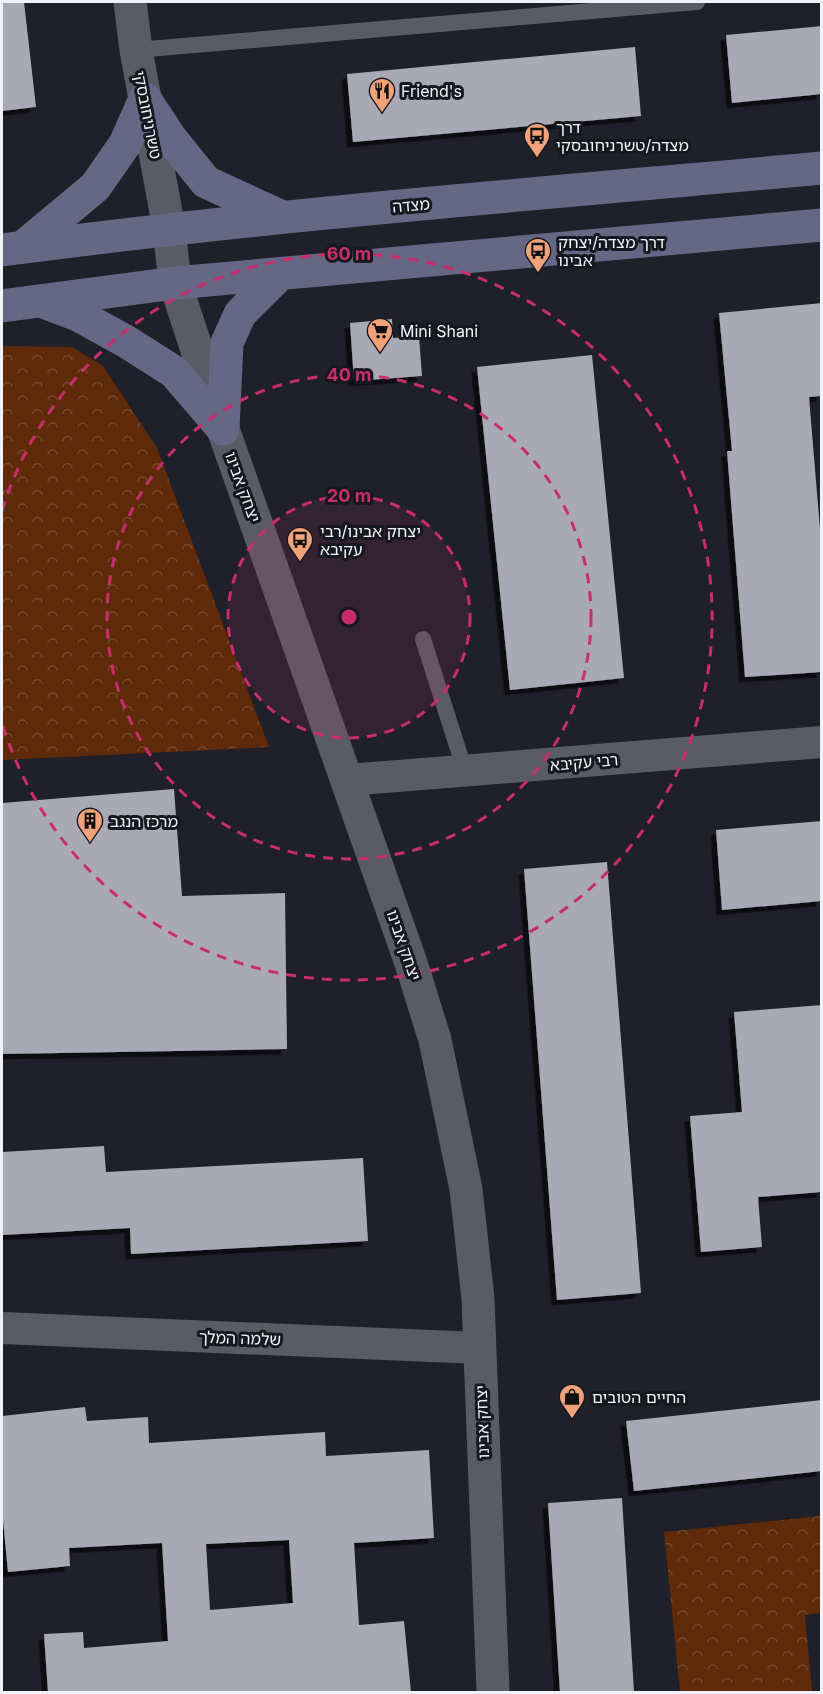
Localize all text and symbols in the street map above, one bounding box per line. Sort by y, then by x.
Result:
street label: טשרניחובסקי [130,69,166,161]
restaurant icon: Friend's [367,76,397,114]
place label: Friend's [401,81,462,101]
place label: דרך מצדה/טשרניחובסקי [556,117,689,155]
bus stop icon: דרך מצדה/טשרניחובסקי [522,121,552,159]
street label: מצדה [391,193,431,217]
place label: דרך מצדה/יצחק אבינו [558,232,665,270]
bus stop icon: דרך מצדה/יצחק אבינו [523,236,553,274]
text: 60 m [327,243,371,264]
supermarket icon: Mini Shani [365,316,395,354]
place label: Mini Shani [400,321,478,341]
text: 40 m [327,364,372,385]
street label: יצחק אבינו [221,449,265,525]
text: 20 m [327,485,371,506]
place label: יצחק אבינו/רבי עקיבא [320,521,421,559]
bus stop icon: יצחק אבינו/רבי עקיבא [285,525,315,563]
centre of rings [339,607,359,627]
street label: רבי עקיבא [549,749,619,775]
building icon: מרכז הנגב [75,806,105,844]
place label: מרכז הנגב [110,811,178,831]
street label: יצחק אבינו [383,907,425,983]
street label: שלמה המלך [199,1327,281,1349]
shop icon: החיים הטובים [557,1382,587,1420]
street label: יצחק אבינו [471,1385,493,1459]
place label: החיים הטובים [592,1387,686,1407]

